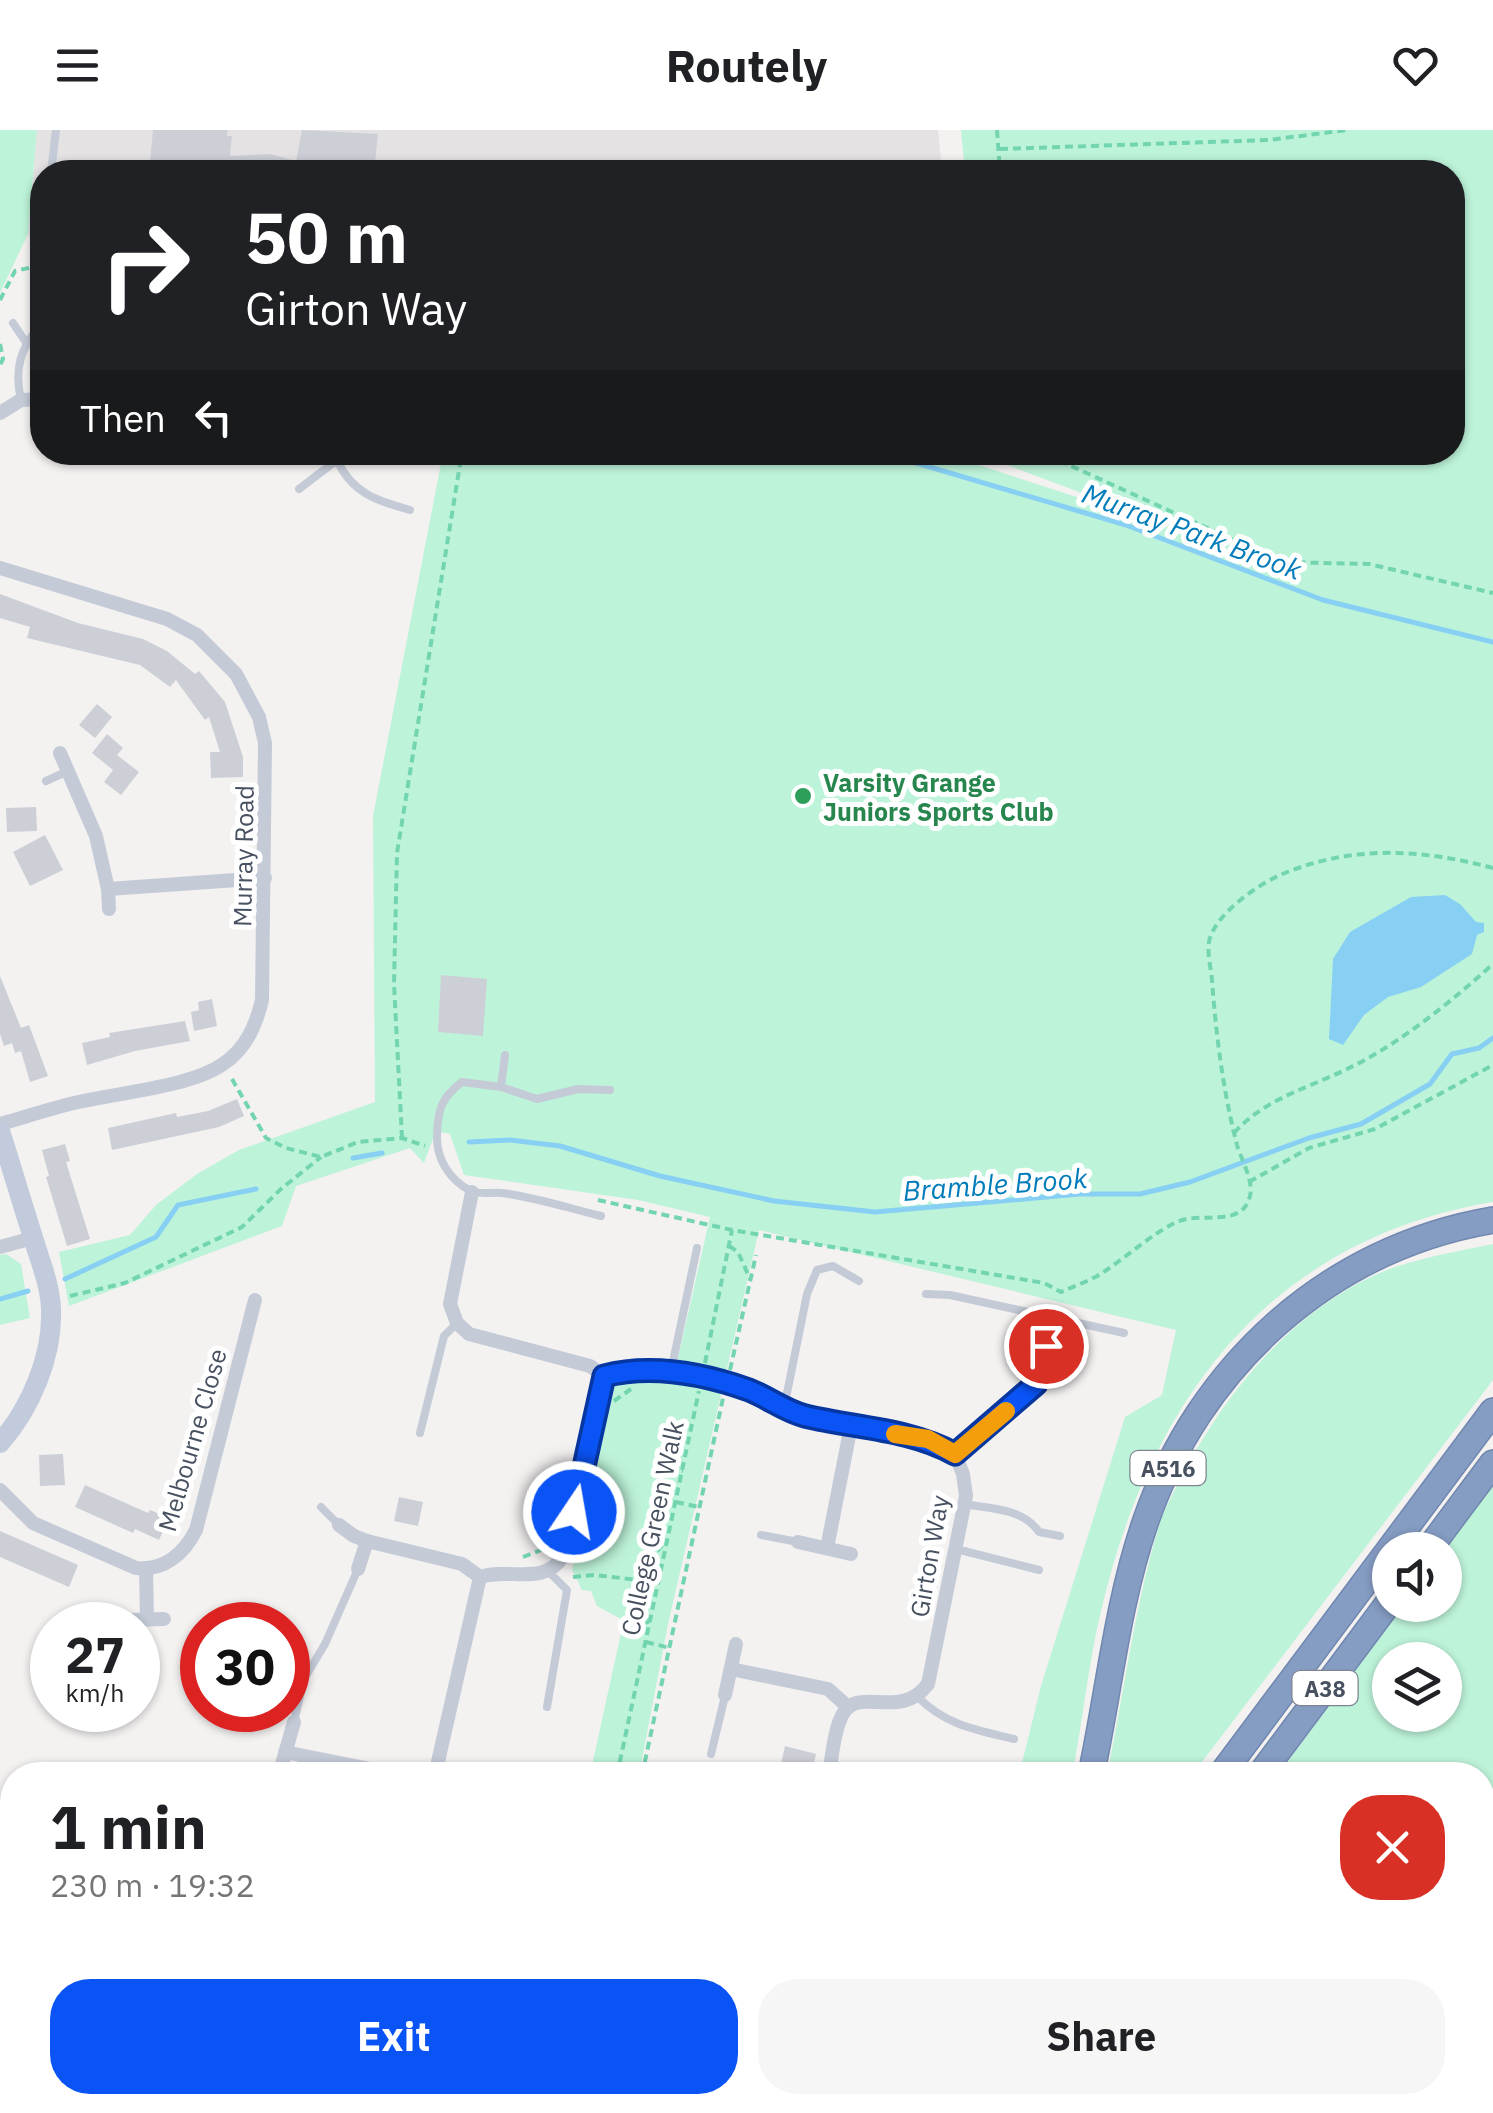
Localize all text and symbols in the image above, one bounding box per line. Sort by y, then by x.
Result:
text: Routely [666,36,827,94]
icon: menu [50,38,105,93]
icon: heart [1388,38,1443,93]
text: 50 m [245,191,408,282]
icon: right [80,200,210,330]
text: Girton Way [245,279,467,337]
icon: left [186,390,241,445]
text: Then [80,393,166,442]
water label: Murray Park Brook [1077,474,1307,588]
place label: Varsity Grange Juniors Sports Club [823,766,1054,828]
street label: Murray Road [225,785,261,927]
marker: Varsity Grange Juniors Sports Club [792,785,814,807]
water label: Bramble Brook [902,1159,1089,1209]
pin [1004,1304,1089,1389]
icon: arrive [1019,1319,1074,1374]
street label: Melbourne Close [150,1345,234,1535]
street label: College Green Walk [613,1418,691,1638]
road number: A516 [1130,1451,1206,1485]
position arrow [522,1460,626,1564]
street label: Girton Way [902,1492,956,1620]
map controls [1372,1532,1462,1732]
button: sound [1372,1532,1462,1622]
speed limit sign: 30 [180,1602,310,1732]
text: 27 [65,1622,125,1687]
button: layers [1372,1642,1462,1732]
road number: A38 [1292,1671,1358,1705]
text: km/h [66,1676,124,1709]
text: 1 min [50,1787,207,1866]
button: close [1340,1795,1445,1900]
text: 230 m · 19:32 [50,1864,255,1906]
button: Exit [50,1979,738,2094]
button: Share [758,1979,1445,2094]

